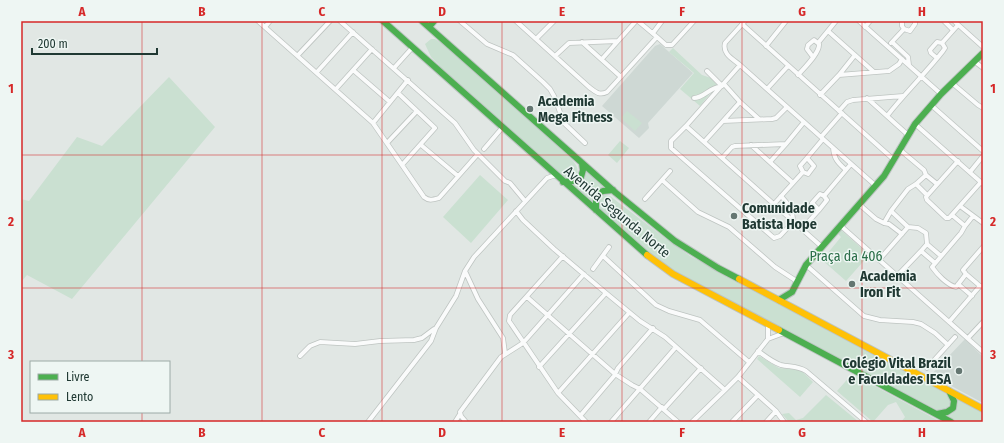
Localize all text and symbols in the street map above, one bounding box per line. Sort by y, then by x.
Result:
text: A [77,4,86,19]
text: B [198,4,206,19]
text: C [319,4,326,19]
text: D [438,4,446,19]
text: E [559,4,565,19]
text: F [679,4,685,19]
text: G [798,4,806,19]
text: H [918,4,926,19]
scale bar [32,30,157,56]
text: 200 m [38,37,68,51]
text: 1 [8,81,14,96]
text: 1 [990,81,996,96]
place label: Academia Mega Fitness [537,93,613,126]
marker: Academia Mega Fitness [525,104,535,114]
street label: Avenida Segunda Norte [560,163,674,262]
place label: Comunidade Batista Hope [742,200,817,233]
marker: Comunidade Batista Hope [729,211,739,221]
text: 2 [7,214,14,229]
text: 2 [989,214,996,229]
park label: Praça da 406 [809,248,883,265]
place label: Academia Iron Fit [859,268,917,301]
marker: Academia Iron Fit [847,279,857,289]
text: 3 [7,347,14,362]
text: 3 [989,347,996,362]
place label: Colégio Vital Brazil e Faculdades IESA [843,355,951,388]
legend [30,361,170,413]
marker: Colégio Vital Brazil e Faculdades IESA [954,366,964,376]
text: Livre [66,370,90,384]
text: Lento [66,390,93,404]
text: A [77,425,86,440]
text: B [198,425,206,440]
text: C [319,425,326,440]
text: D [438,425,446,440]
text: E [559,425,565,440]
text: F [679,425,685,440]
text: G [798,425,806,440]
text: H [918,425,926,440]

